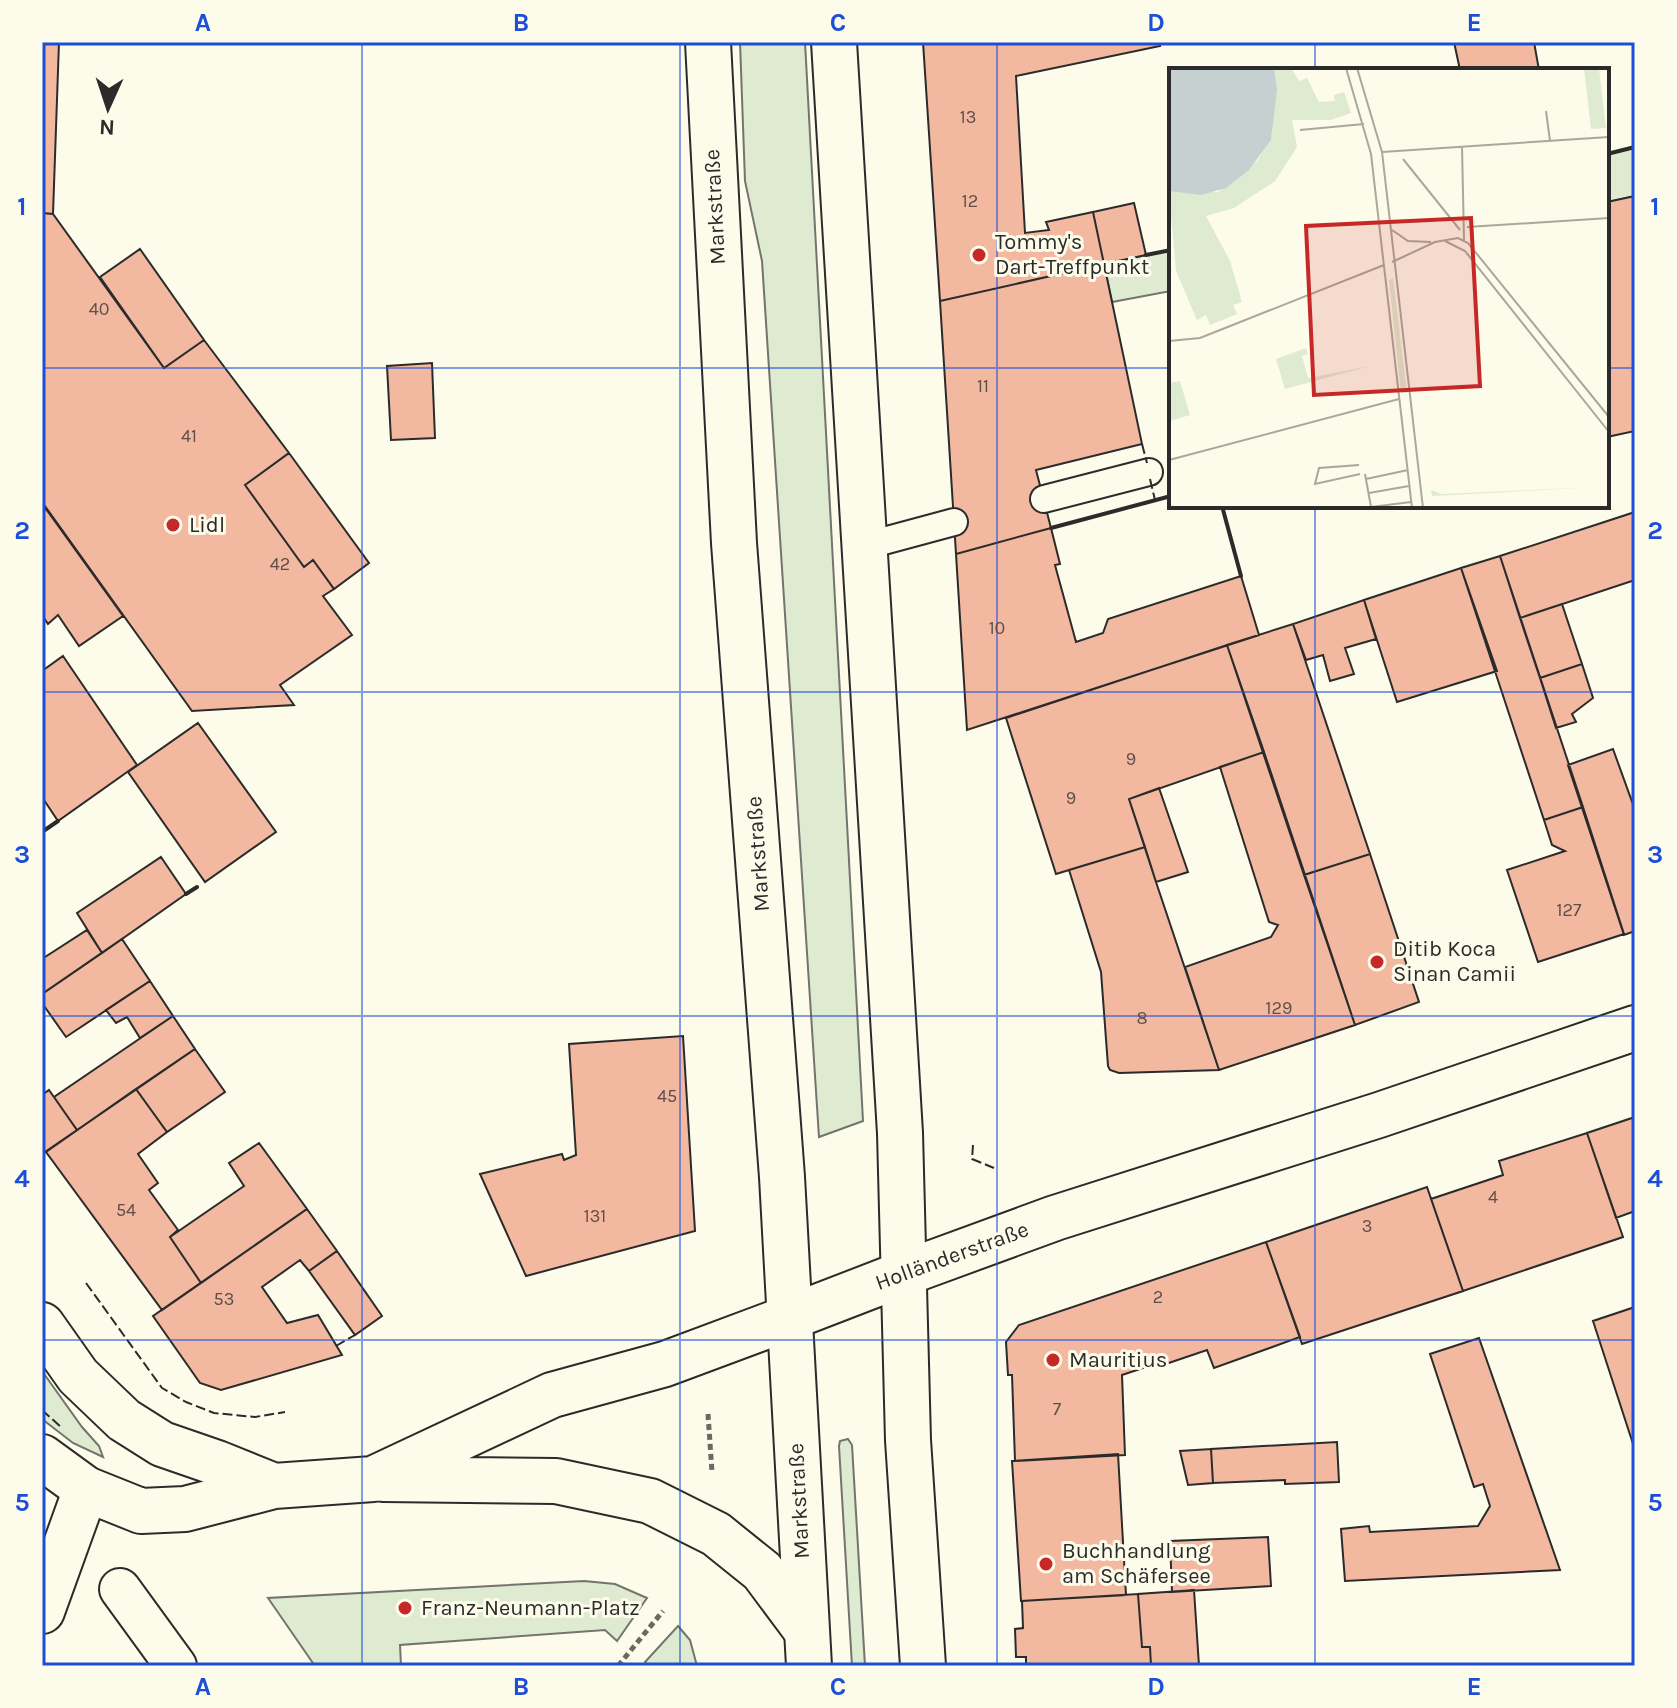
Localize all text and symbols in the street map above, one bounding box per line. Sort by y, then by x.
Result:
text: A [195,7,211,38]
text: B [513,7,529,38]
text: C [830,7,846,38]
text: D [1147,7,1165,38]
text: E [1466,7,1482,38]
north arrow [68,68,148,148]
inset map [1169,68,1609,508]
house number: 13 [960,106,976,128]
text: N [98,114,116,140]
street label: Markstraße [699,149,731,265]
house number: 12 [962,190,978,212]
text: 1 [17,191,27,222]
text: 1 [1650,191,1660,222]
place label: Tommy's Dart-Treffpunkt [995,229,1149,280]
marker: Tommy's Dart-Treffpunkt [970,246,988,264]
house number: 40 [89,298,109,320]
house number: 11 [977,375,989,397]
house number: 41 [181,425,197,447]
place label: Lidl [189,512,225,538]
text: 2 [14,515,30,546]
text: 2 [1647,515,1663,546]
marker: Lidl [164,516,182,534]
house number: 42 [270,553,290,575]
house number: 10 [989,617,1005,639]
house number: 9 [1126,748,1136,770]
house number: 9 [1066,787,1076,809]
street label: Markstraße [741,795,775,913]
text: 3 [14,839,30,870]
text: 3 [1647,839,1663,870]
house number: 127 [1557,899,1582,921]
place label: Ditib Koca Sinan Camii [1393,936,1516,987]
marker: Ditib Koca Sinan Camii [1368,953,1386,971]
house number: 129 [1266,997,1292,1019]
house number: 8 [1136,1007,1148,1029]
house number: 45 [657,1085,677,1107]
text: 4 [14,1163,30,1194]
text: 4 [1647,1163,1663,1194]
house number: 4 [1488,1186,1498,1208]
house number: 54 [116,1199,136,1221]
house number: 131 [584,1205,606,1227]
house number: 3 [1362,1215,1372,1237]
street label: Holländerstraße [872,1216,1032,1296]
house number: 2 [1153,1286,1163,1308]
house number: 53 [214,1288,234,1310]
place label: Mauritius [1069,1347,1167,1373]
marker: Mauritius [1044,1351,1062,1369]
house number: 7 [1053,1398,1062,1420]
street label: Markstraße [783,1443,815,1559]
text: 5 [14,1487,30,1518]
text: 5 [1647,1487,1663,1518]
place label: Buchhandlung am Schäfersee [1062,1538,1211,1589]
marker: Buchhandlung am Schäfersee [1037,1555,1055,1573]
place label: Franz-Neumann-Platz [421,1595,640,1621]
marker: Franz-Neumann-Platz [396,1599,414,1617]
text: A [195,1671,211,1702]
text: B [513,1671,529,1702]
text: C [830,1671,846,1702]
text: D [1147,1671,1165,1702]
text: E [1466,1671,1482,1702]

